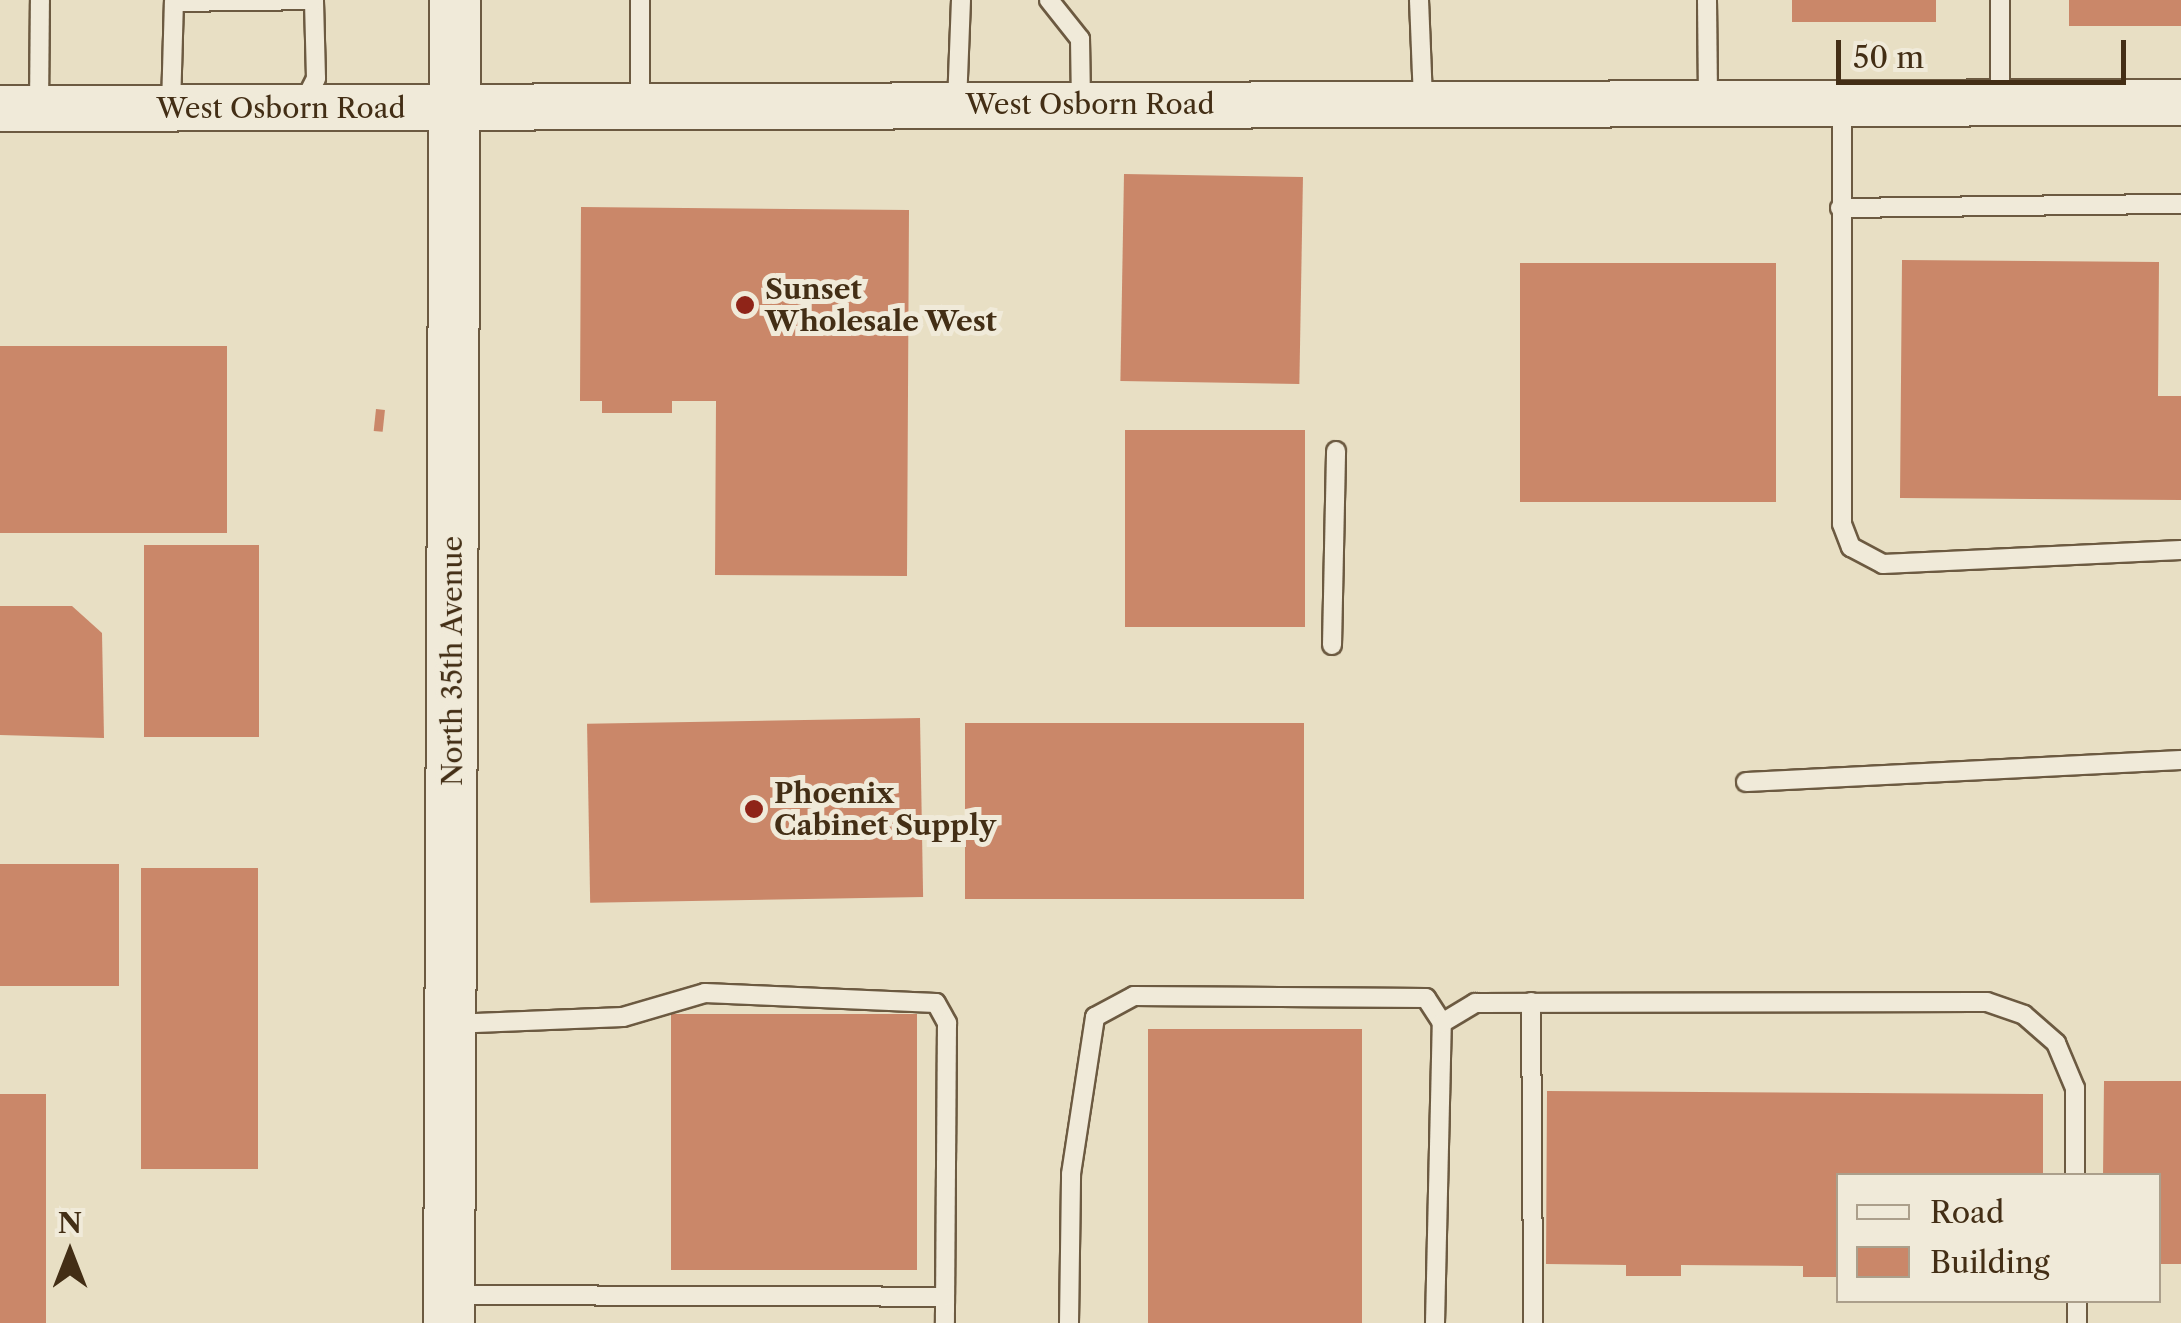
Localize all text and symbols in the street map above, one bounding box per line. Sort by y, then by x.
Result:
scale bar [1841,20,2131,82]
text: 50 m [1853,39,1924,76]
street label: West Osborn Road [966,87,1214,121]
street label: West Osborn Road [157,91,405,125]
place label: Sunset Wholesale West [765,272,998,338]
marker: Sunset Wholesale West [734,294,756,316]
street label: North 35th Avenue [435,535,469,787]
place label: Phoenix Cabinet Supply [774,776,996,842]
marker: Phoenix Cabinet Supply [743,798,765,820]
legend [1836,1173,2161,1303]
text: Road [1930,1194,2004,1231]
north arrow [20,1203,120,1303]
text: N [58,1206,82,1240]
text: Building [1930,1244,2050,1281]

